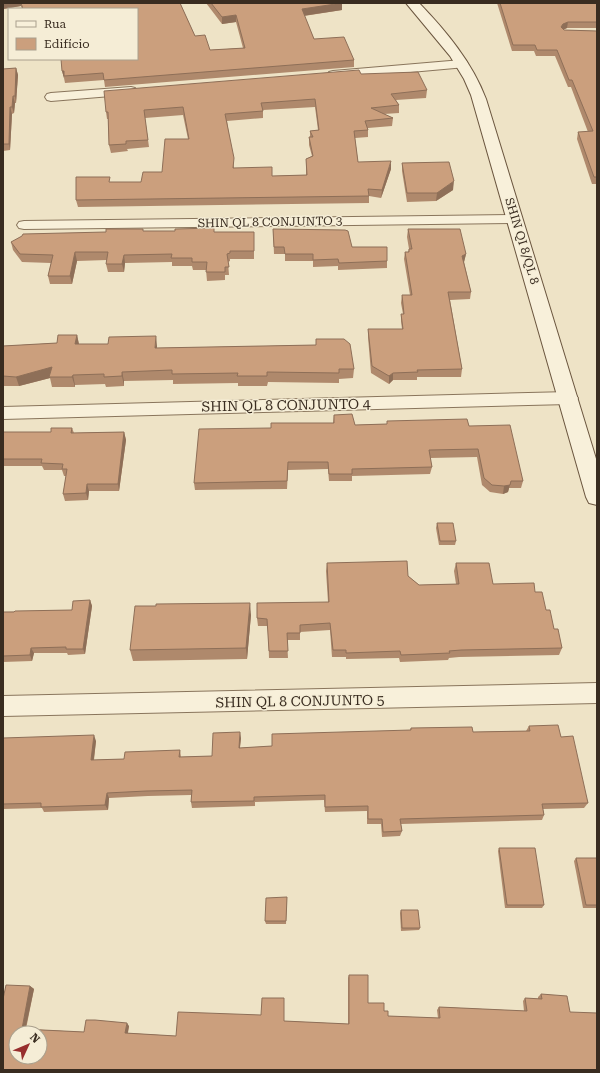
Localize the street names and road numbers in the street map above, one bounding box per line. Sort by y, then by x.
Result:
street label: SHIN QI 8/QL 8 [502,196,542,286]
street label: SHIN QL 8 CONJUNTO 3 [197,214,343,230]
street label: SHIN QL 8 CONJUNTO 4 [201,396,371,414]
street label: SHIN QL 8 CONJUNTO 5 [215,692,385,710]

